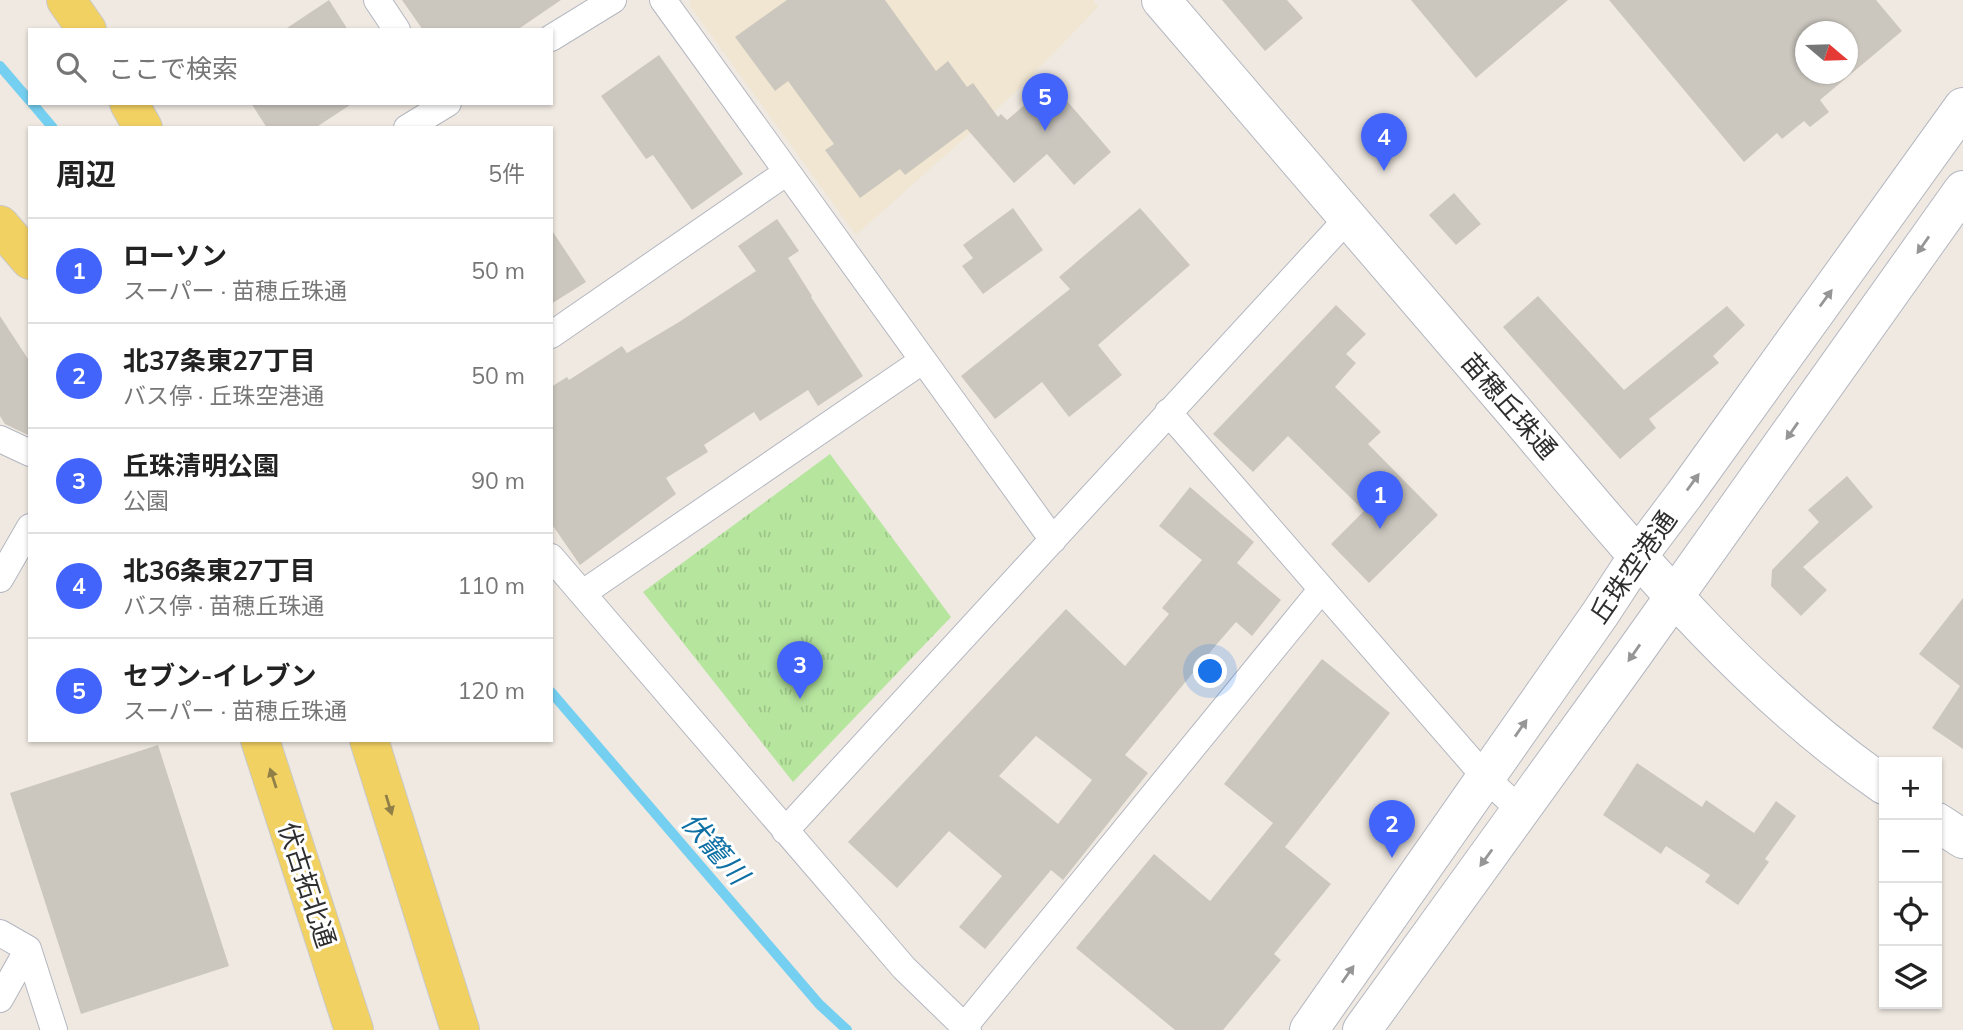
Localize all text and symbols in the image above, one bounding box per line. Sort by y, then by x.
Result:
north arrow [1795,21,1858,84]
search box [28,28,553,105]
icon: search [52,48,90,86]
text: ここで検索 [108,52,238,85]
pin: 5 [1022,73,1068,131]
pin: 4 [1361,113,1407,171]
text: 周辺 [56,155,116,193]
text: 5件 [488,159,525,188]
one-way arrow [1917,236,1931,254]
text: ローソン [123,239,227,272]
text: 1 [72,256,86,285]
text: 50 m [471,256,525,285]
text: スーパー · 苗穂丘珠通 [123,276,347,305]
one-way arrow [1819,289,1833,307]
text: 北37条東27丁目 [123,344,315,377]
street label: 苗穂丘珠通 [1454,346,1564,466]
text: 2 [72,361,86,390]
text: 50 m [471,361,525,390]
text: バス停 · 丘珠空港通 [123,381,324,410]
one-way arrow [1785,422,1799,440]
text: 丘珠清明公園 [123,449,279,482]
text: 3 [72,466,86,495]
text: 90 m [471,466,525,495]
pin: 1 [1357,471,1403,529]
one-way arrow [1686,473,1700,491]
text: 公園 [123,486,169,515]
street label: 丘珠空港通 [1582,504,1683,629]
text: 北36条東27丁目 [123,554,315,587]
text: 4 [72,571,86,600]
text: 110 m [457,571,525,600]
text: バス停 · 苗穂丘珠通 [123,591,324,620]
pin: 3 [777,641,823,699]
one-way arrow [1627,644,1641,662]
your location [1193,654,1227,688]
text: セブン-イレブン [123,659,316,692]
text: 5 [72,676,86,705]
text: 120 m [457,676,525,705]
text: スーパー · 苗穂丘珠通 [123,696,347,725]
one-way arrow [1514,719,1528,737]
map controls [1879,757,1942,1009]
button: + [1879,757,1942,820]
one-way arrow [267,768,278,789]
one-way arrow [384,795,395,816]
pin: 2 [1369,800,1415,858]
water label: 伏籠川 [675,804,758,893]
street label: 伏古拓北通 [272,818,343,952]
button: − [1879,820,1942,883]
one-way arrow [1480,849,1494,867]
button: locate [1879,883,1942,946]
button: layers [1879,946,1942,1009]
one-way arrow [1341,965,1355,983]

